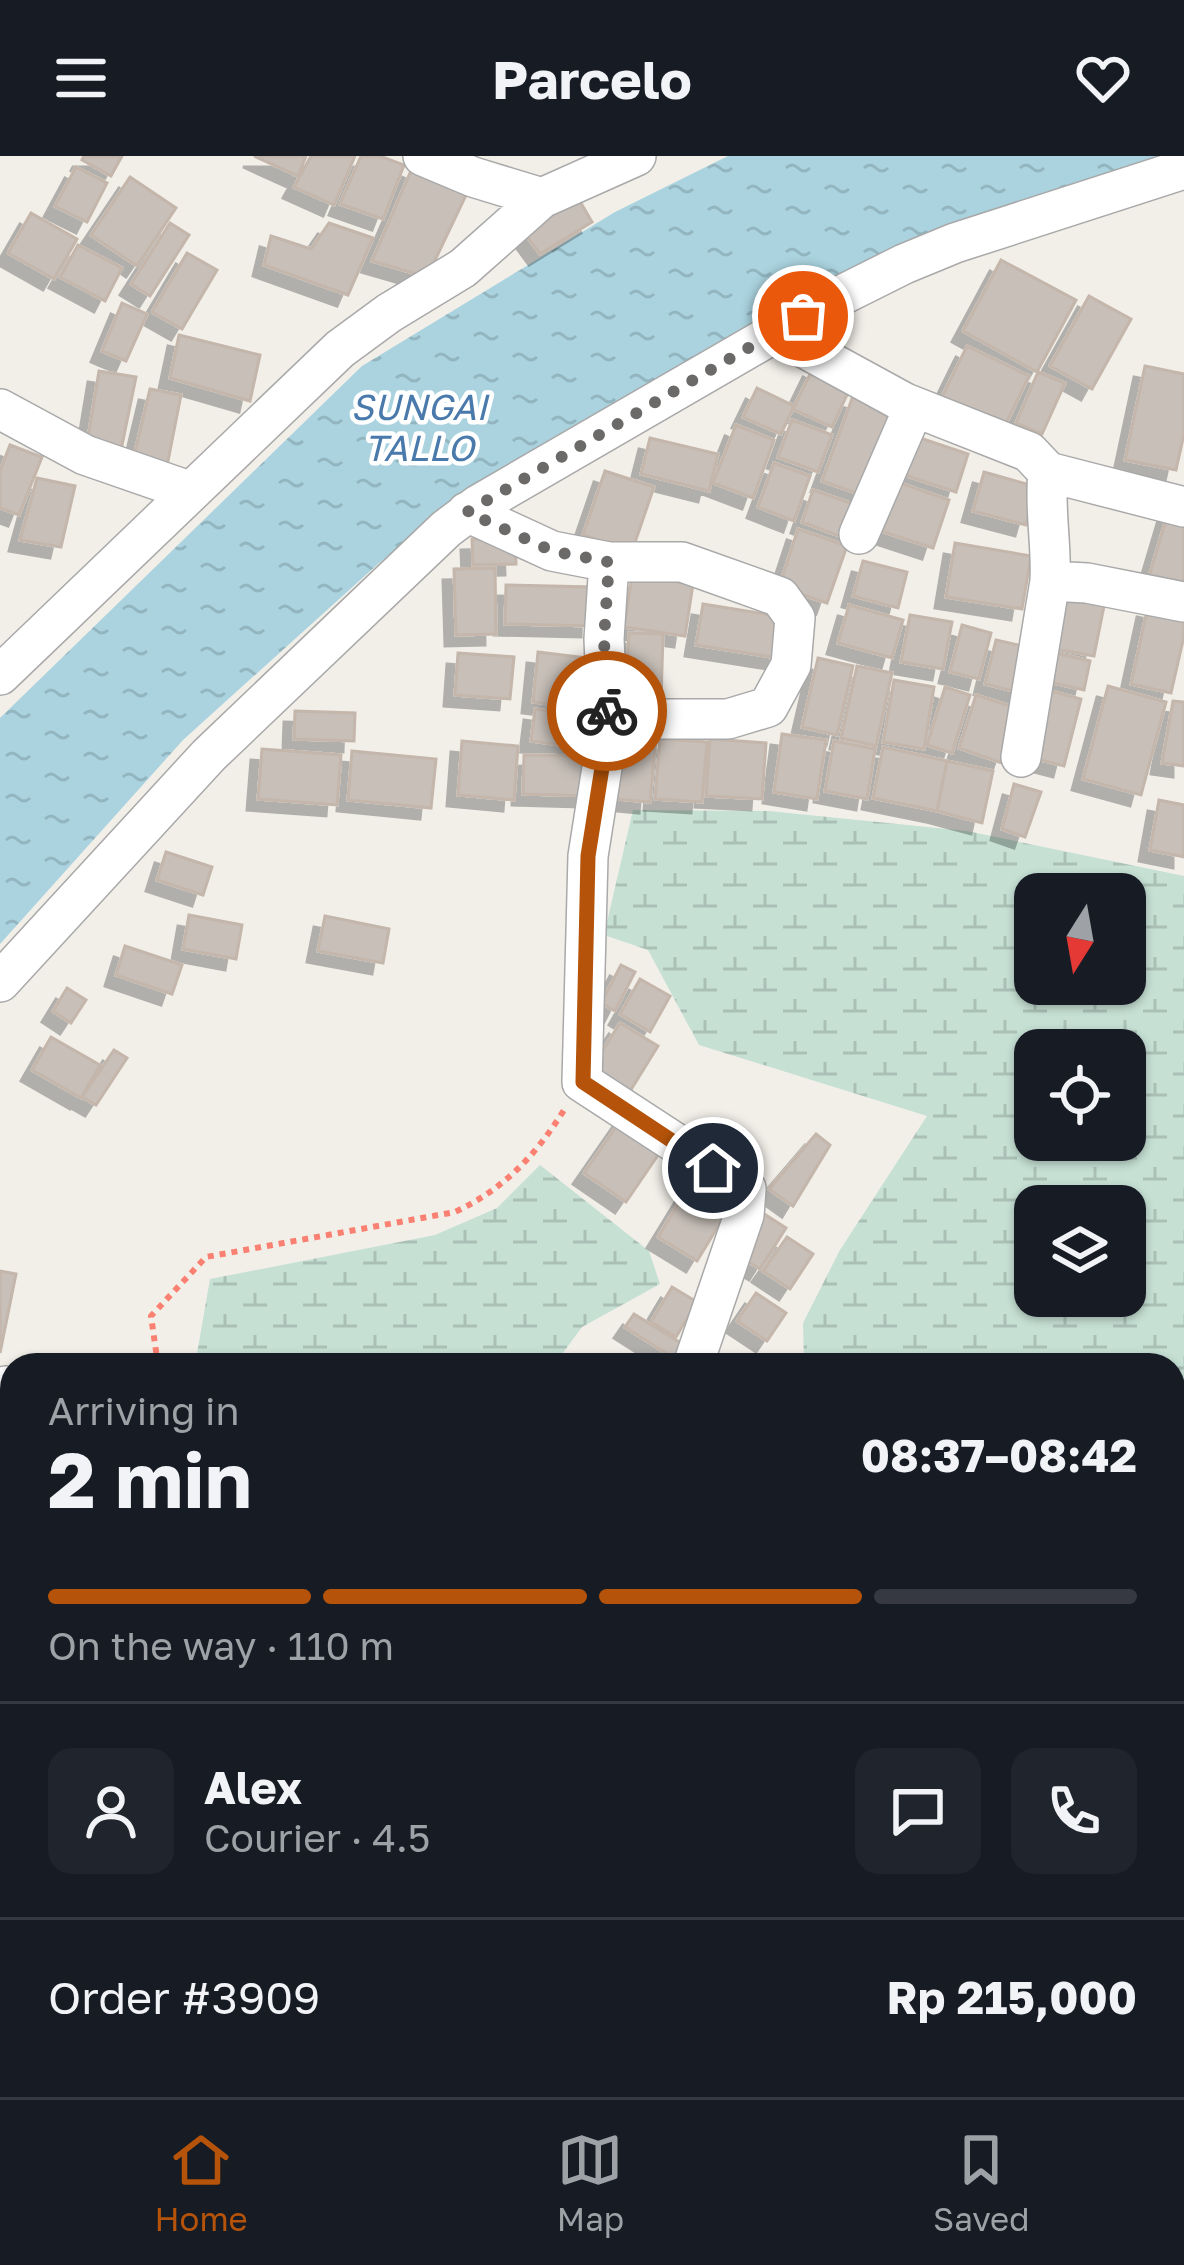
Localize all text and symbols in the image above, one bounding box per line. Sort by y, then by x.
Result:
icon: menu [48,45,114,111]
icon: heart [1070,45,1136,111]
text: Parcelo [492,46,692,111]
pin [752,265,854,367]
icon: bag [770,283,836,349]
water label: SUNGAI TALLO [351,385,490,469]
courier [547,651,667,771]
icon: bike [574,678,640,744]
north arrow [1014,873,1146,1005]
map controls [1014,873,1146,1317]
button: locate [1014,1029,1146,1161]
pin [662,1117,764,1219]
icon: home [680,1135,746,1201]
button: layers [1014,1185,1146,1317]
text: Arriving in [48,1387,239,1434]
text: 08:37–08:42 [861,1428,1137,1482]
text: 2 min [48,1432,252,1525]
text: On the way · 110 m [48,1622,394,1669]
button: person [48,1748,174,1874]
button: chat [855,1748,981,1874]
button: phone [1011,1748,1137,1874]
text: Alex [204,1760,302,1814]
text: Courier · 4.5 [204,1814,430,1861]
text: Order #3909 [48,1970,320,2024]
text: Rp 215,000 [887,1970,1137,2024]
tab: Home [155,2127,248,2238]
tab: Map [557,2127,624,2238]
tab: Saved [933,2127,1029,2238]

